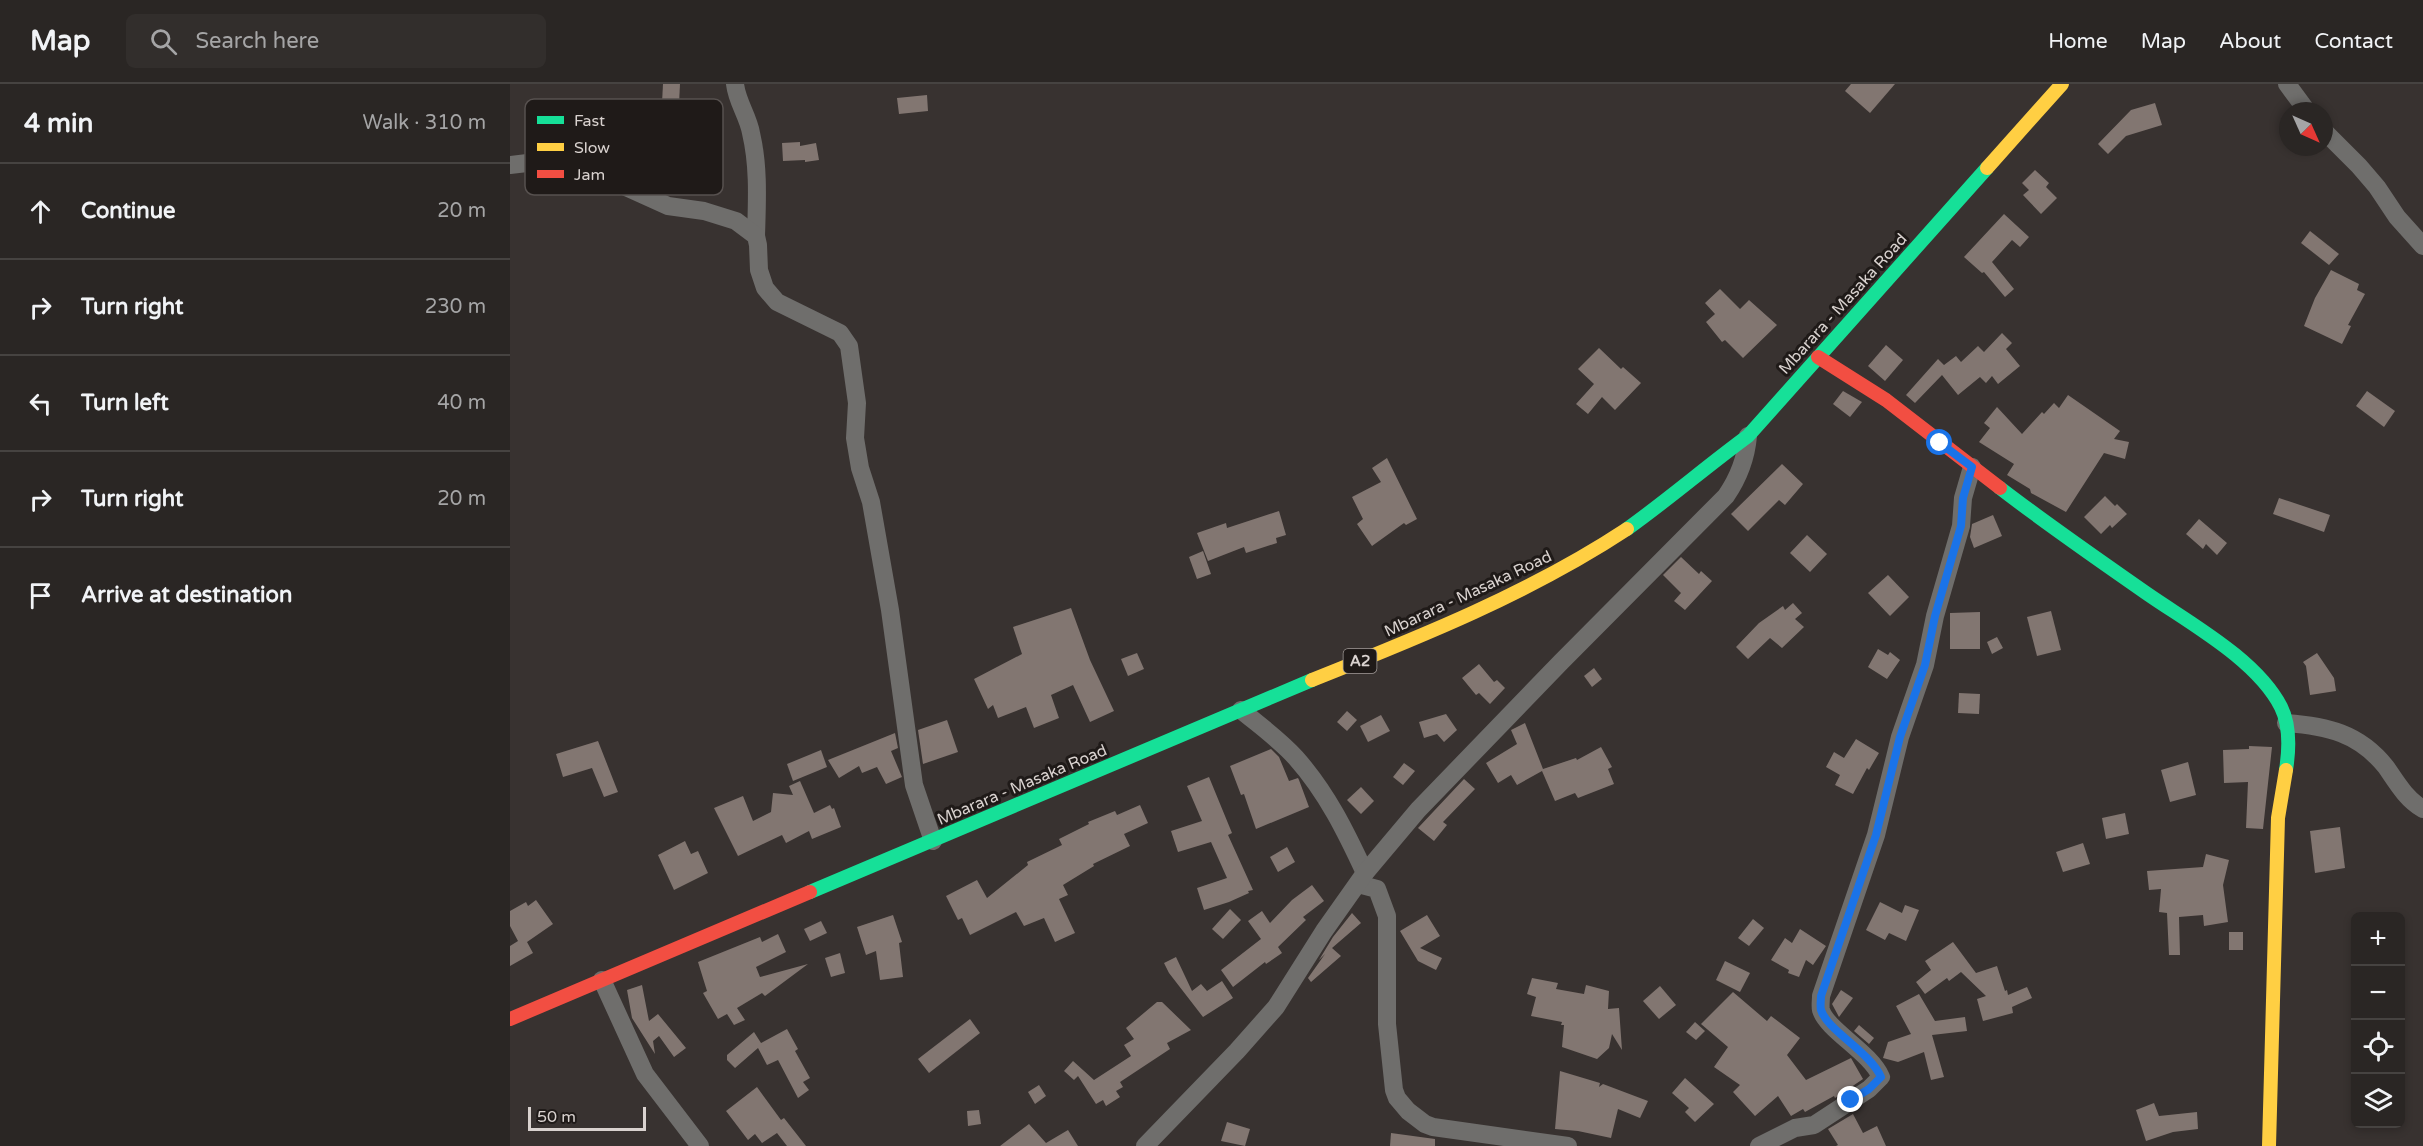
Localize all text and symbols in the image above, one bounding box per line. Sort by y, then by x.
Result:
search box [126,14,546,68]
text: Map [30,24,90,58]
icon: search [147,25,180,58]
text: Search here [195,28,319,54]
text: Home [2048,29,2108,54]
text: Map [2141,29,2186,54]
text: About [2219,29,2281,54]
text: Contact [2314,29,2393,54]
legend [525,99,723,195]
north arrow [2279,102,2333,156]
text: 4 min [24,108,93,139]
text: Walk · 310 m [363,111,486,135]
text: Fast [574,111,605,131]
text: Slow [574,138,610,158]
text: Jam [574,165,605,185]
icon: ahead [24,195,57,228]
text: Continue [81,198,176,224]
text: 20 m [437,199,486,223]
street label: Mbarara - Masaka Road [1775,229,1911,379]
icon: right [24,291,57,324]
text: Turn right [81,294,183,320]
text: 230 m [425,295,486,319]
icon: left [24,387,57,420]
text: Turn left [81,390,169,416]
text: 40 m [437,391,486,415]
route start [1926,429,1952,455]
icon: right [24,483,57,516]
text: Turn right [81,486,183,512]
text: 20 m [437,487,486,511]
street label: Mbarara - Masaka Road [1381,546,1555,642]
icon: arrive [24,579,57,612]
text: Arrive at destination [81,582,292,608]
road number: A2 [1344,649,1376,673]
street label: Mbarara - Masaka Road [934,740,1110,830]
map controls [2351,912,2405,1128]
button: + [2351,912,2405,966]
button: − [2351,966,2405,1020]
button: locate [2351,1020,2405,1074]
button: layers [2351,1074,2405,1128]
route end [1837,1086,1863,1112]
scale bar [528,1104,646,1132]
text: 50 m [537,1107,576,1127]

